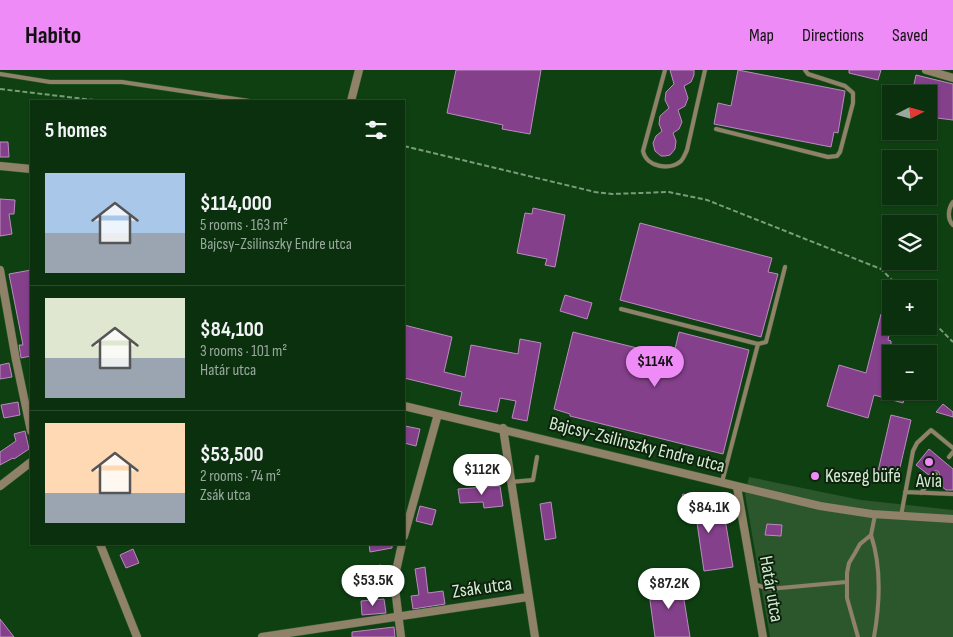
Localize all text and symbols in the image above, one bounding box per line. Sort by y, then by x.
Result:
text: Habito [25,21,81,50]
text: Map [749,25,774,46]
text: Directions [802,25,864,46]
text: Saved [892,25,928,46]
north arrow [882,85,938,140]
map controls [882,85,937,400]
icon: filters [362,116,390,144]
text: 5 homes [45,118,107,143]
button: locate [882,150,937,205]
text: $114,000 [200,191,272,216]
icon: home [85,193,145,253]
button: layers [882,215,937,270]
text: 5 rooms · 163 m² [200,216,288,235]
text: Bajcsy-Zsilinszky Endre utca [200,235,352,254]
button: + [882,280,937,335]
text: $84,100 [200,317,264,342]
icon: home [85,318,145,378]
text: 3 rooms · 101 m² [200,342,287,361]
button: − [882,345,937,400]
pin: $114K [620,346,690,388]
text: $114K [637,352,673,371]
text: Határ utca [200,361,256,380]
street label: Bajcsy-Zsilinszky Endre utca [547,412,727,478]
text: $53,500 [200,442,263,467]
icon: home [85,443,145,503]
pin: $112K [447,454,517,496]
marker: Avia [923,456,935,468]
text: $112K [464,460,500,479]
place label: Keszeg büfé [825,465,901,488]
text: 2 rooms · 74 m² [200,467,281,486]
marker: Keszeg büfé [809,470,821,482]
place label: Avia [915,470,942,493]
text: Zsák utca [200,486,251,505]
pin: $84.1K [668,492,750,534]
text: $84.1K [688,498,730,517]
street label: Határ utca [754,554,788,624]
pin: $53.5K [332,564,414,607]
pin: $87.2K [628,568,710,610]
text: $53.5K [353,571,393,590]
street label: Zsák utca [451,572,513,604]
text: $87.2K [649,574,689,593]

